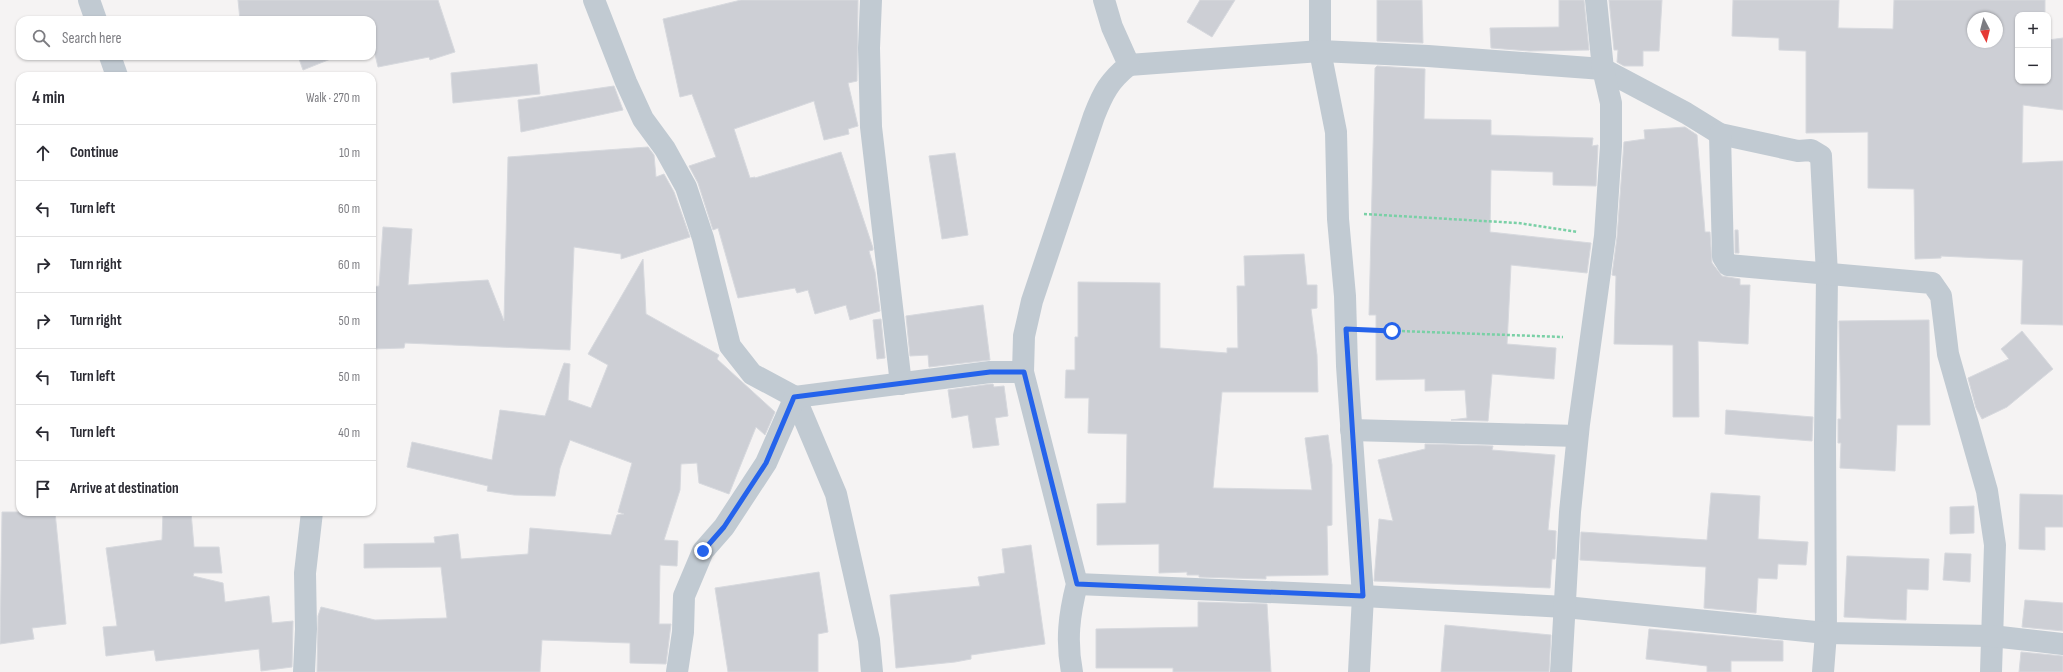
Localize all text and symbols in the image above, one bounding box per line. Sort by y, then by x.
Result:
north arrow [1967,12,2003,48]
map controls [2015,12,2051,84]
button: + [2015,12,2051,48]
search box [16,16,376,60]
icon: search [30,27,52,49]
text: Search here [62,29,122,48]
button: − [2015,48,2051,84]
text: 4 min [32,88,65,108]
text: Walk · 270 m [306,90,360,106]
icon: ahead [32,142,54,164]
text: Continue [70,143,119,162]
text: 10 m [339,145,360,161]
icon: left [32,198,54,220]
text: Turn left [70,199,115,218]
text: 60 m [338,201,360,217]
icon: right [32,254,54,276]
text: Turn right [70,255,122,274]
text: 60 m [338,257,360,273]
icon: right [32,310,54,332]
text: Turn right [70,311,122,330]
text: 50 m [339,313,360,329]
route start [1383,322,1401,340]
icon: left [32,366,54,388]
text: Turn left [70,367,115,386]
text: 50 m [339,369,360,385]
icon: left [32,422,54,444]
text: Turn left [70,423,115,442]
text: 40 m [338,425,360,441]
icon: arrive [32,478,54,500]
text: Arrive at destination [70,479,179,498]
route end [694,542,712,560]

